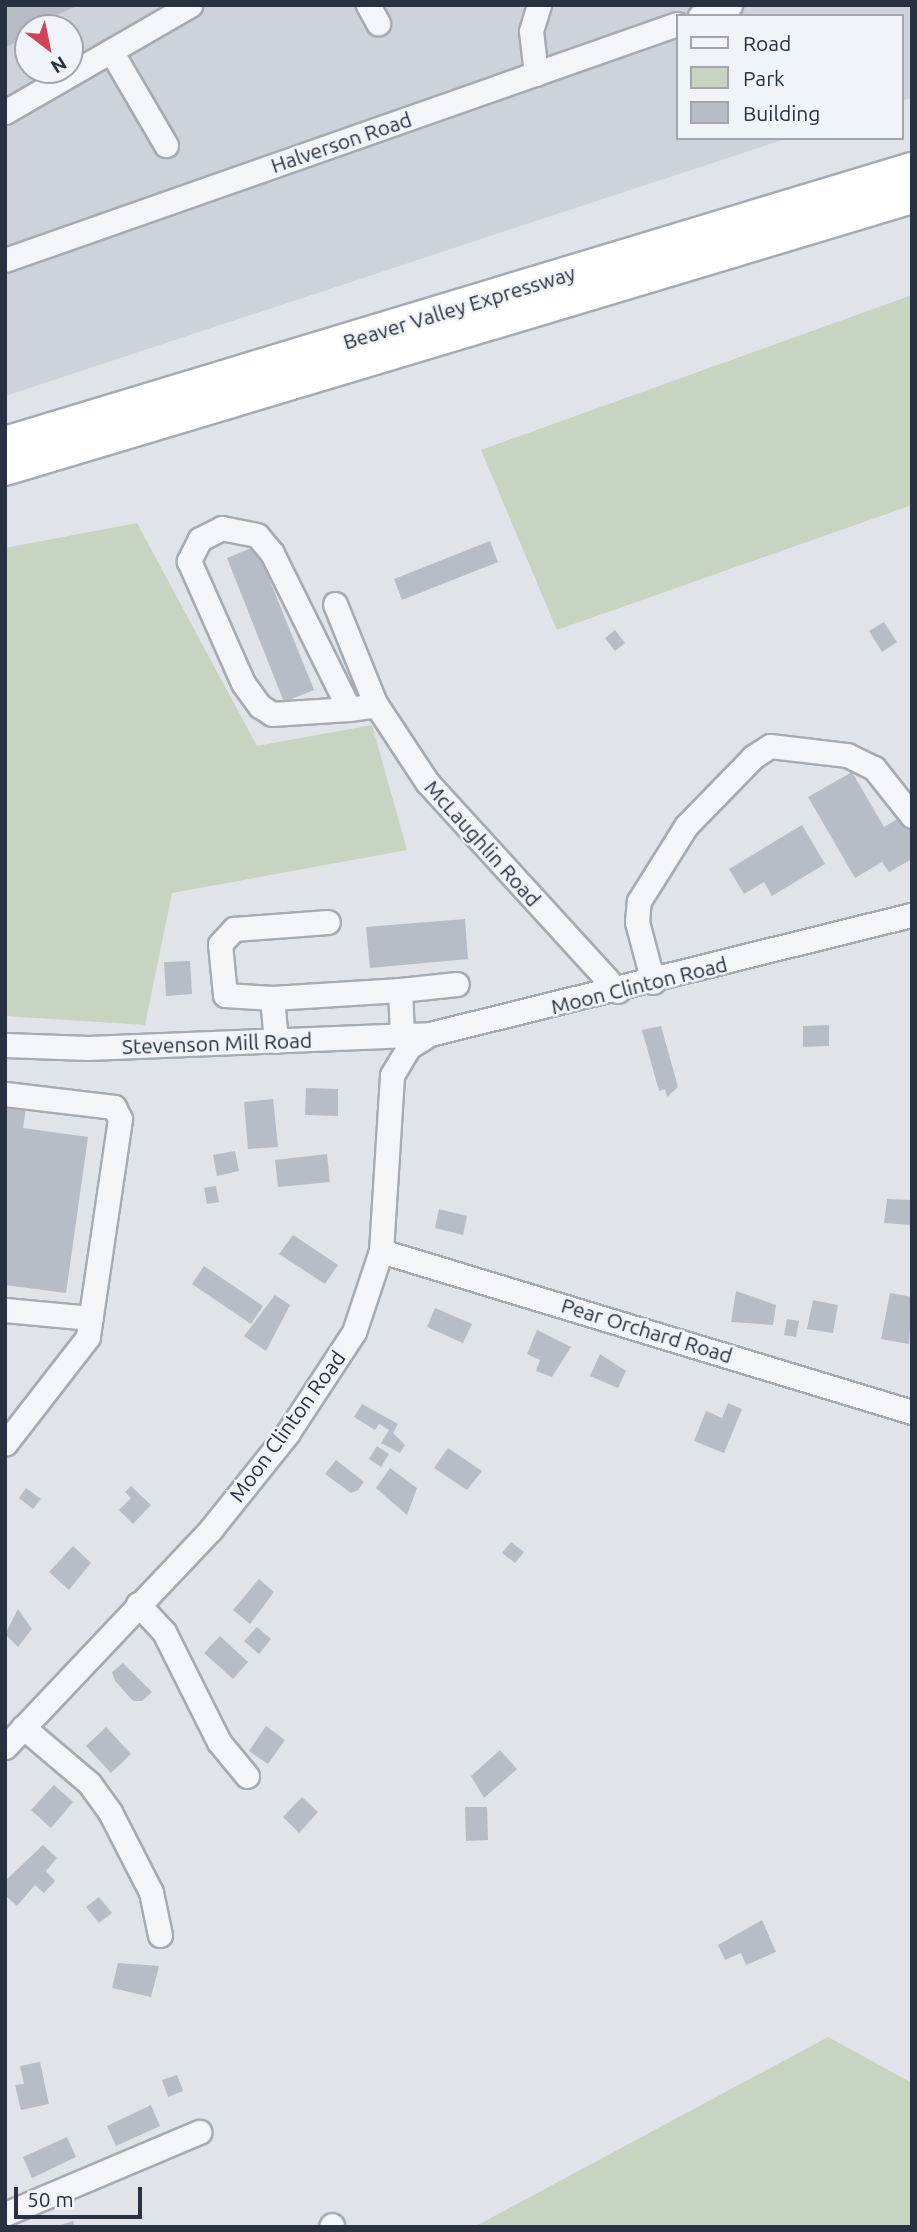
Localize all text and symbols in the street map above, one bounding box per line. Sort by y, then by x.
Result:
north arrow [14,14,84,84]
legend [676,14,903,140]
text: Road [743,31,791,55]
text: N [47,52,71,78]
text: Park [743,66,785,90]
text: Building [743,101,820,125]
street label: Halverson Road [267,106,415,178]
street label: Beaver Valley Expressway [340,260,578,354]
street label: McLaughlin Road [420,775,546,911]
street label: Moon Clinton Road [548,951,730,1019]
street label: Stevenson Mill Road [121,1027,313,1059]
street label: Pear Orchard Road [558,1292,736,1368]
street label: Moon Clinton Road [224,1345,350,1507]
scale bar [18,2172,145,2216]
text: 50 m [27,2187,74,2211]

